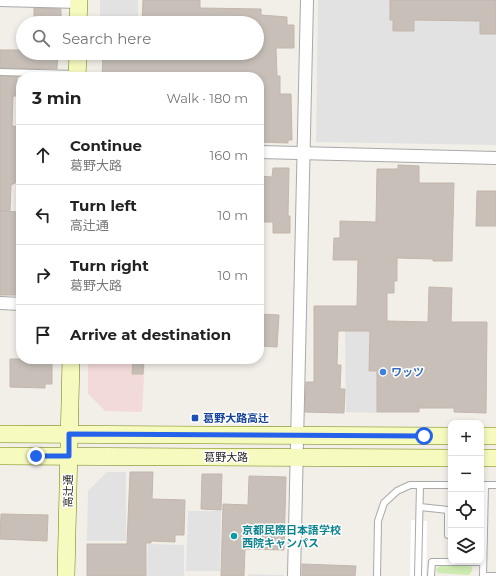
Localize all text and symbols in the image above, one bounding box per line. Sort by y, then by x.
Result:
search box [16,16,264,60]
icon: search [30,27,52,49]
text: Search here [62,29,151,48]
text: 3 min [32,88,82,108]
text: Walk · 180 m [166,90,248,106]
text: Continue [70,136,142,155]
icon: ahead [32,144,54,166]
text: 160 m [210,147,248,163]
text: 葛野大路 [70,157,122,173]
text: Turn left [70,196,137,215]
icon: left [32,204,54,226]
text: 10 m [218,207,248,223]
text: 高辻通 [70,217,109,233]
text: Turn right [70,256,149,275]
icon: right [32,264,54,286]
text: 10 m [218,267,248,283]
text: 葛野大路 [70,277,122,293]
icon: arrive [32,324,54,346]
text: Arrive at destination [70,325,231,344]
place label: ワッツ [391,365,424,379]
marker: ワッツ [378,367,388,377]
place label: 葛野大路高辻 [203,411,269,425]
marker: 葛野大路高辻 [190,413,200,423]
map controls [448,420,484,564]
button: + [448,420,484,456]
route start [415,427,433,445]
route end [27,447,45,465]
street label: 葛野大路 [204,450,248,464]
button: − [448,456,484,492]
street label: 高辻通 [61,474,75,508]
button: locate [448,492,484,528]
place label: 京都民際日本語学校 西院キャンパス [242,523,341,550]
button: layers [448,528,484,564]
marker: 京都民際日本語学校 西院キャンパス [229,531,239,541]

